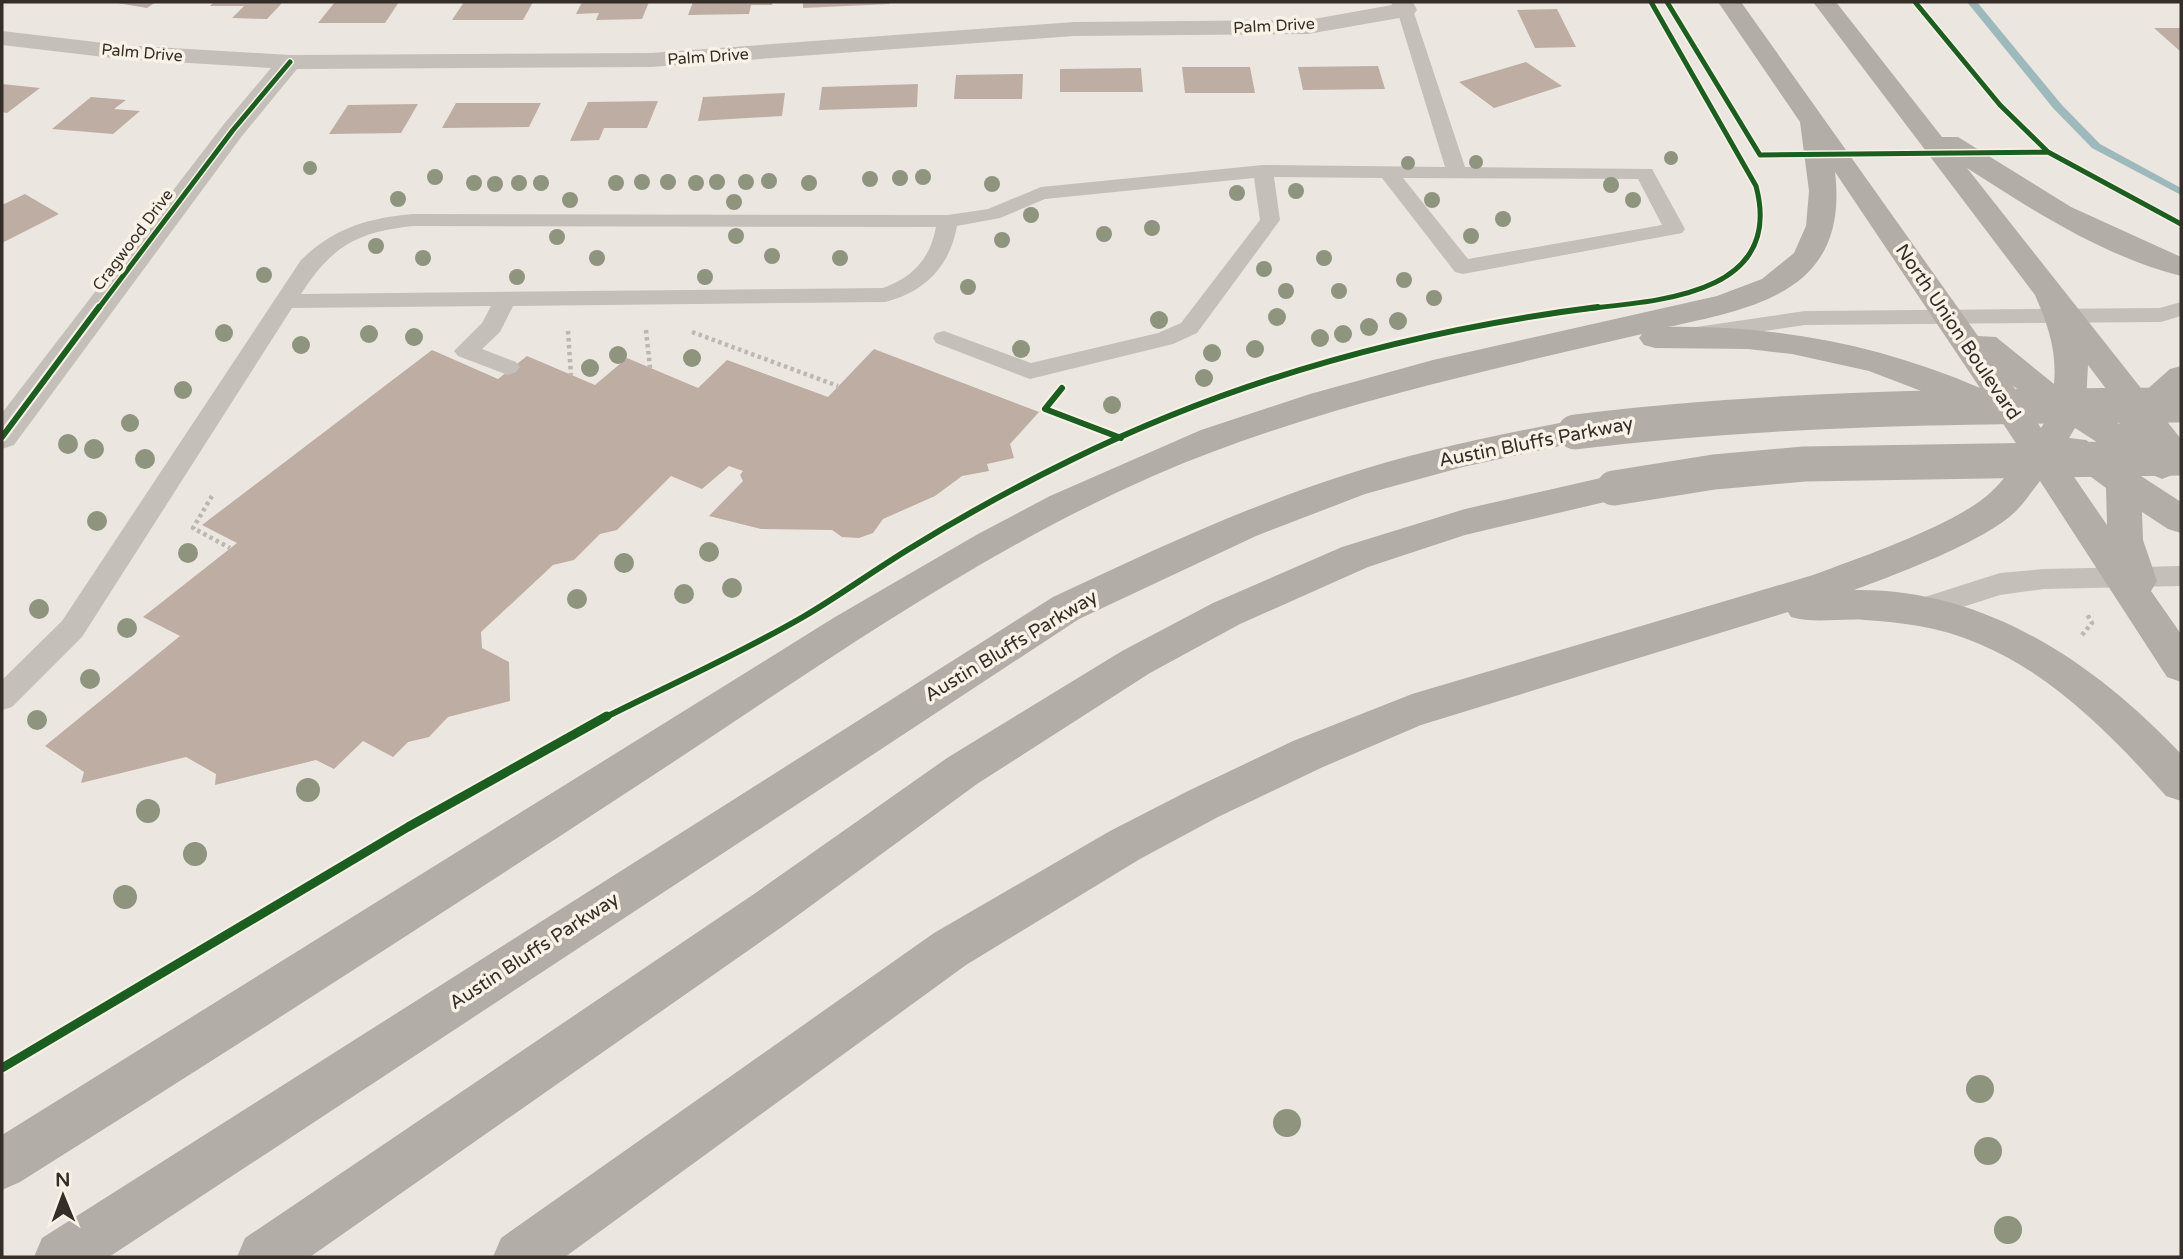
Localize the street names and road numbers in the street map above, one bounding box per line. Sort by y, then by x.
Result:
street label: Palm Drive [1233,14,1315,38]
street label: Palm Drive [100,39,184,67]
street label: Palm Drive [667,44,749,70]
street label: Cragwood Drive [88,185,178,295]
street label: North Union Boulevard [1891,240,2025,424]
street label: Austin Bluffs Parkway [1437,412,1635,472]
street label: Austin Bluffs Parkway [921,586,1101,706]
street label: Austin Bluffs Parkway [445,888,623,1014]

